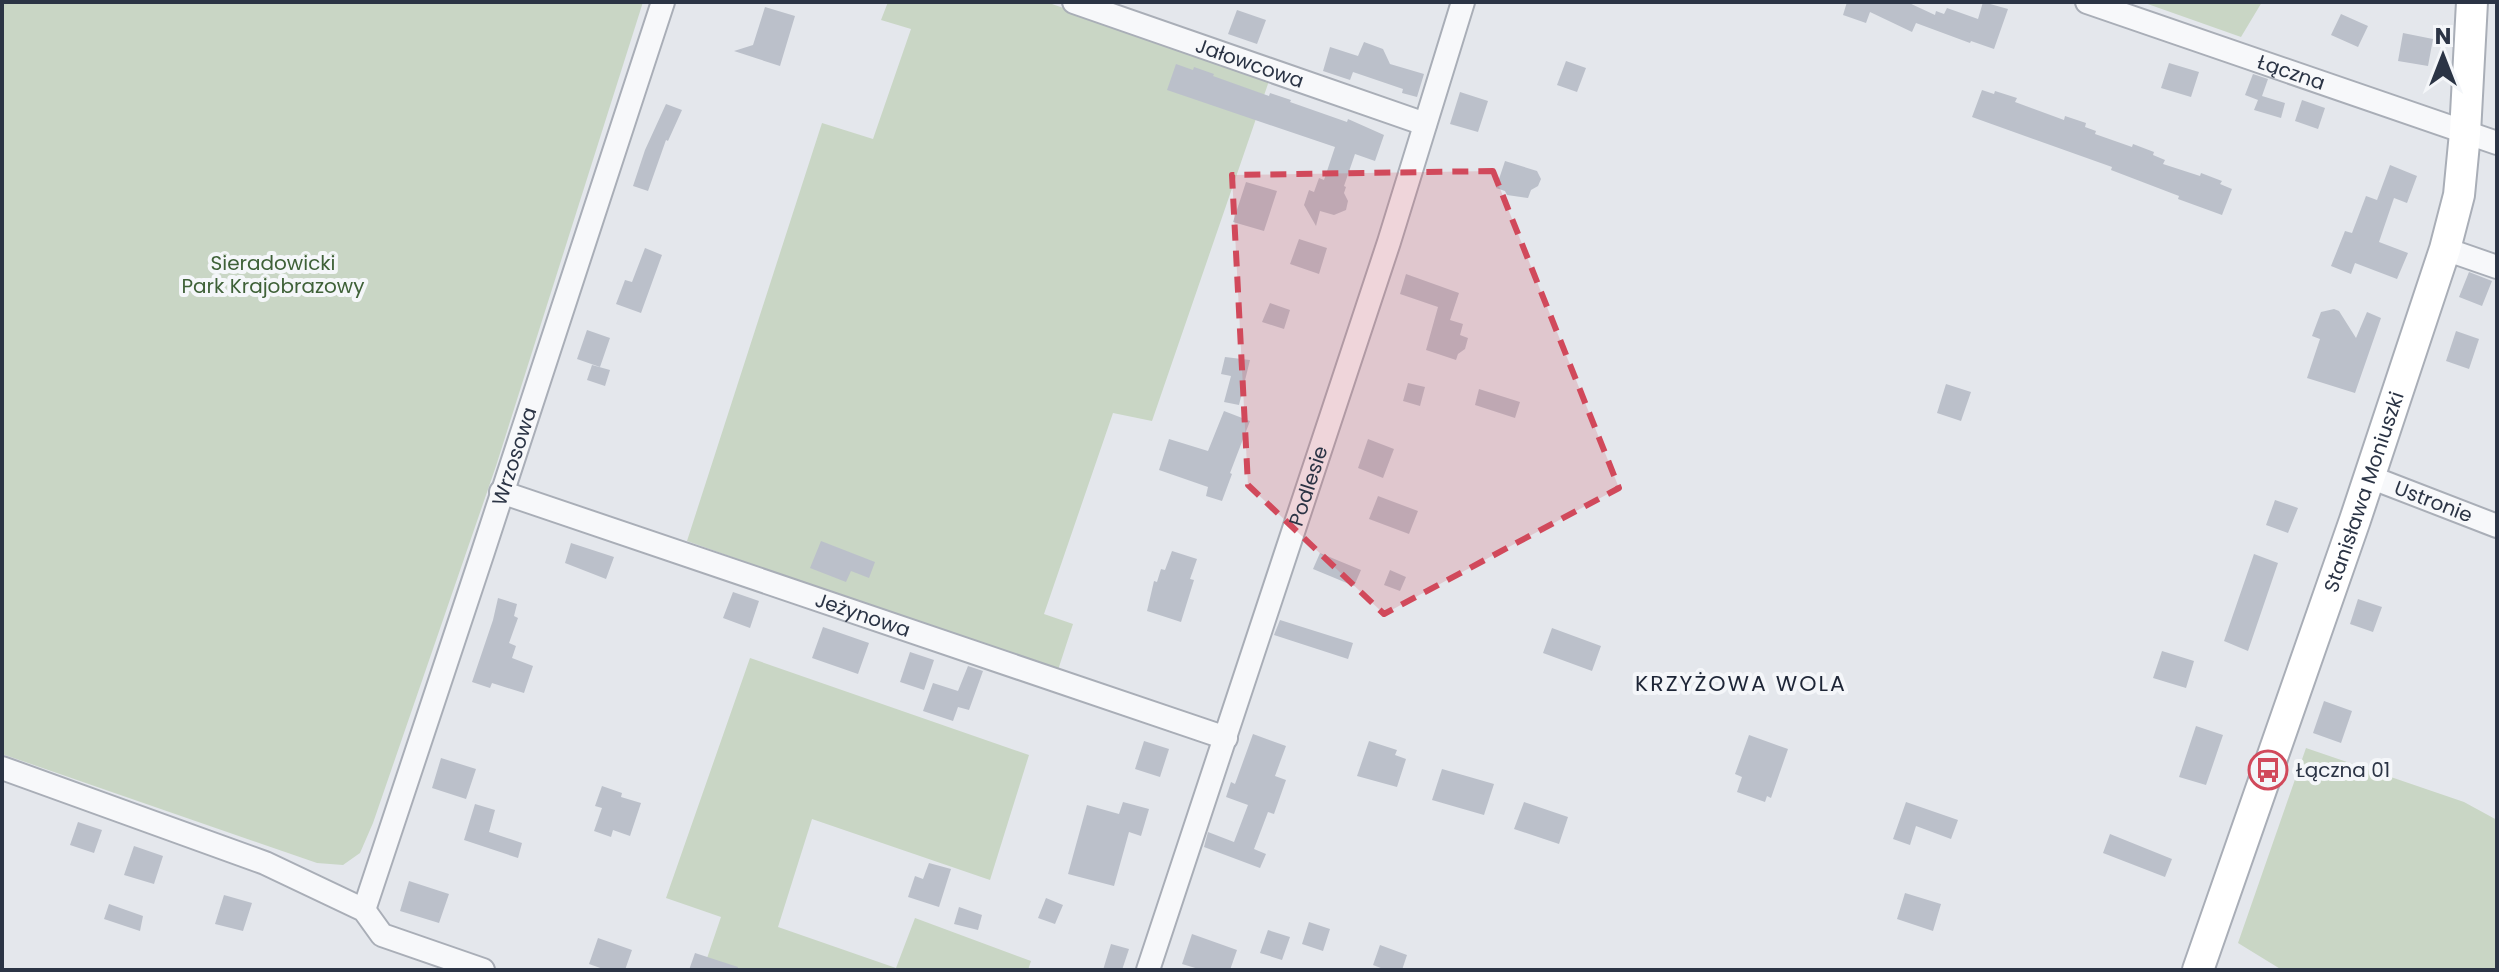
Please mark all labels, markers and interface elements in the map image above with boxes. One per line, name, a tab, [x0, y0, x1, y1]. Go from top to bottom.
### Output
north arrow	[2403, 16, 2483, 96]
text: N	[2435, 21, 2451, 52]
street label: Jałowcowa	[1192, 31, 1308, 95]
street label: Łączna	[2254, 48, 2329, 97]
park label: Sieradowicki Park Krajobrazowy	[182, 249, 364, 300]
street label: Stanisława Moniuszki	[2317, 388, 2411, 596]
street label: Wrzosowa	[485, 403, 543, 509]
street label: Podlesie	[1282, 442, 1335, 530]
street label: Ustronie	[2390, 474, 2477, 529]
street label: Jeżynowa	[811, 586, 914, 644]
district label: KRZYŻOWA WOLA	[1635, 668, 1847, 699]
bus stop icon: Łączna 01	[2247, 749, 2289, 791]
place label: Łączna 01	[2296, 756, 2390, 784]

